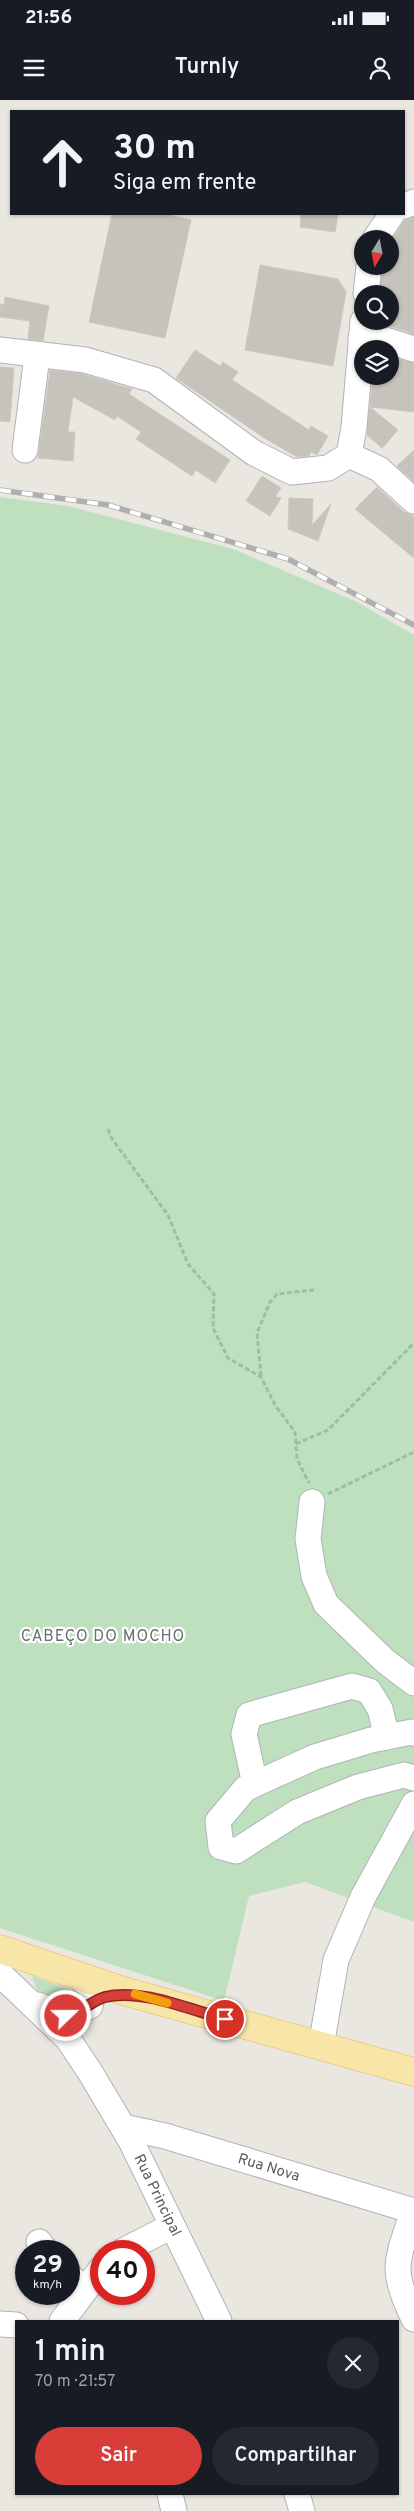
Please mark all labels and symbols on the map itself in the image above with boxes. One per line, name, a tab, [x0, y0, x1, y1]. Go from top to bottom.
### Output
north arrow	[354, 230, 399, 275]
district label: CABEÇO DO MOCHO	[21, 1627, 185, 1647]
position arrow	[39, 1989, 91, 2041]
pin	[204, 1998, 246, 2040]
street label: Rua Nova	[235, 2150, 302, 2187]
street label: Rua Principal	[129, 2151, 185, 2240]
speed limit sign: 40	[90, 2240, 155, 2305]

